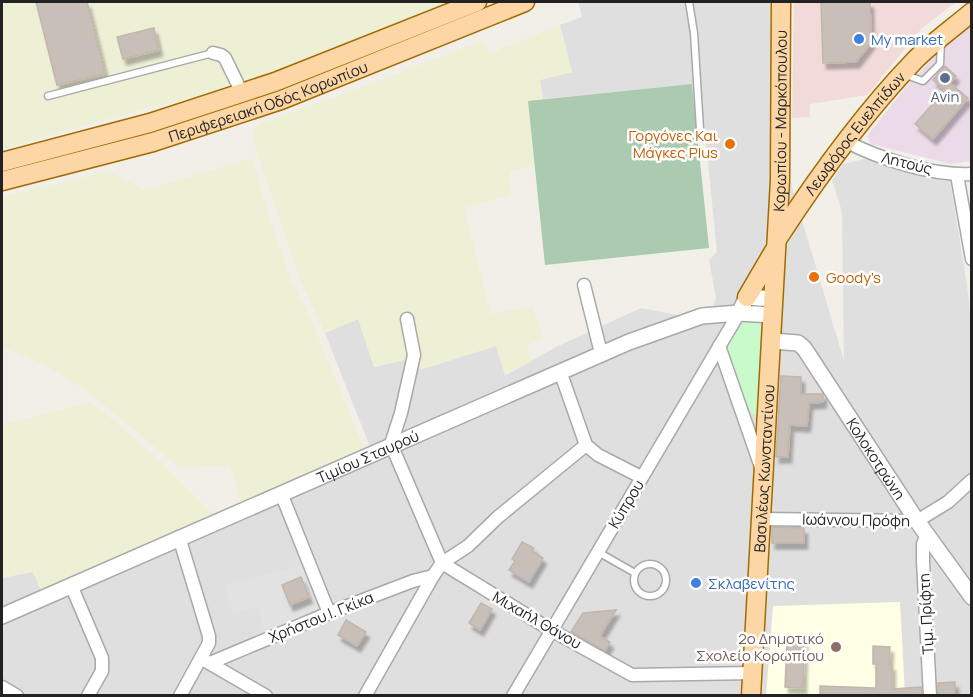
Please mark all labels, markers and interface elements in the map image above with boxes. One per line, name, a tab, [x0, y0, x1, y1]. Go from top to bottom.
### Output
place label: My market	[871, 29, 943, 50]
street label: Κορωπίου - Μαρκόπουλου	[768, 30, 791, 212]
marker: My market	[852, 32, 866, 46]
street label: Περιφερειακή Οδός Κορωπίου	[166, 56, 371, 147]
street label: Λεωφόρος Ευελπίδων	[799, 66, 910, 199]
marker: Avin	[938, 71, 952, 85]
place label: Avin	[931, 86, 960, 107]
place label: Γοργόνες Και Μάγκες Plus	[629, 125, 718, 163]
marker: Γοργόνες Και Μάγκες Plus	[723, 137, 737, 151]
street label: Λητούς	[880, 147, 934, 179]
place label: Goody's	[826, 267, 881, 288]
marker: Goody's	[807, 270, 821, 284]
street label: Βασιλέως Κωνσταντίνου	[749, 384, 779, 553]
street label: Κολοκοτρώνη	[842, 414, 911, 504]
street label: Τιμίου Σταυρού	[313, 425, 422, 488]
street label: Κύπρου	[603, 476, 649, 532]
street label: Ιωάννου Πρόφη	[802, 509, 910, 531]
place label: Σκλαβενίτης	[708, 573, 795, 594]
street label: Τιμ. Πρίφτη	[913, 573, 939, 655]
marker: Σκλαβενίτης	[689, 576, 703, 590]
street label: Χρήστου Ι. Γκίκα	[266, 586, 376, 648]
street label: Μιχαήλ Θάνου	[489, 586, 585, 654]
place label: 2ο Δημοτικό Σχολείο Κορωπίου	[696, 628, 824, 666]
marker: 2ο Δημοτικό Σχολείο Κορωπίου	[829, 640, 843, 654]

